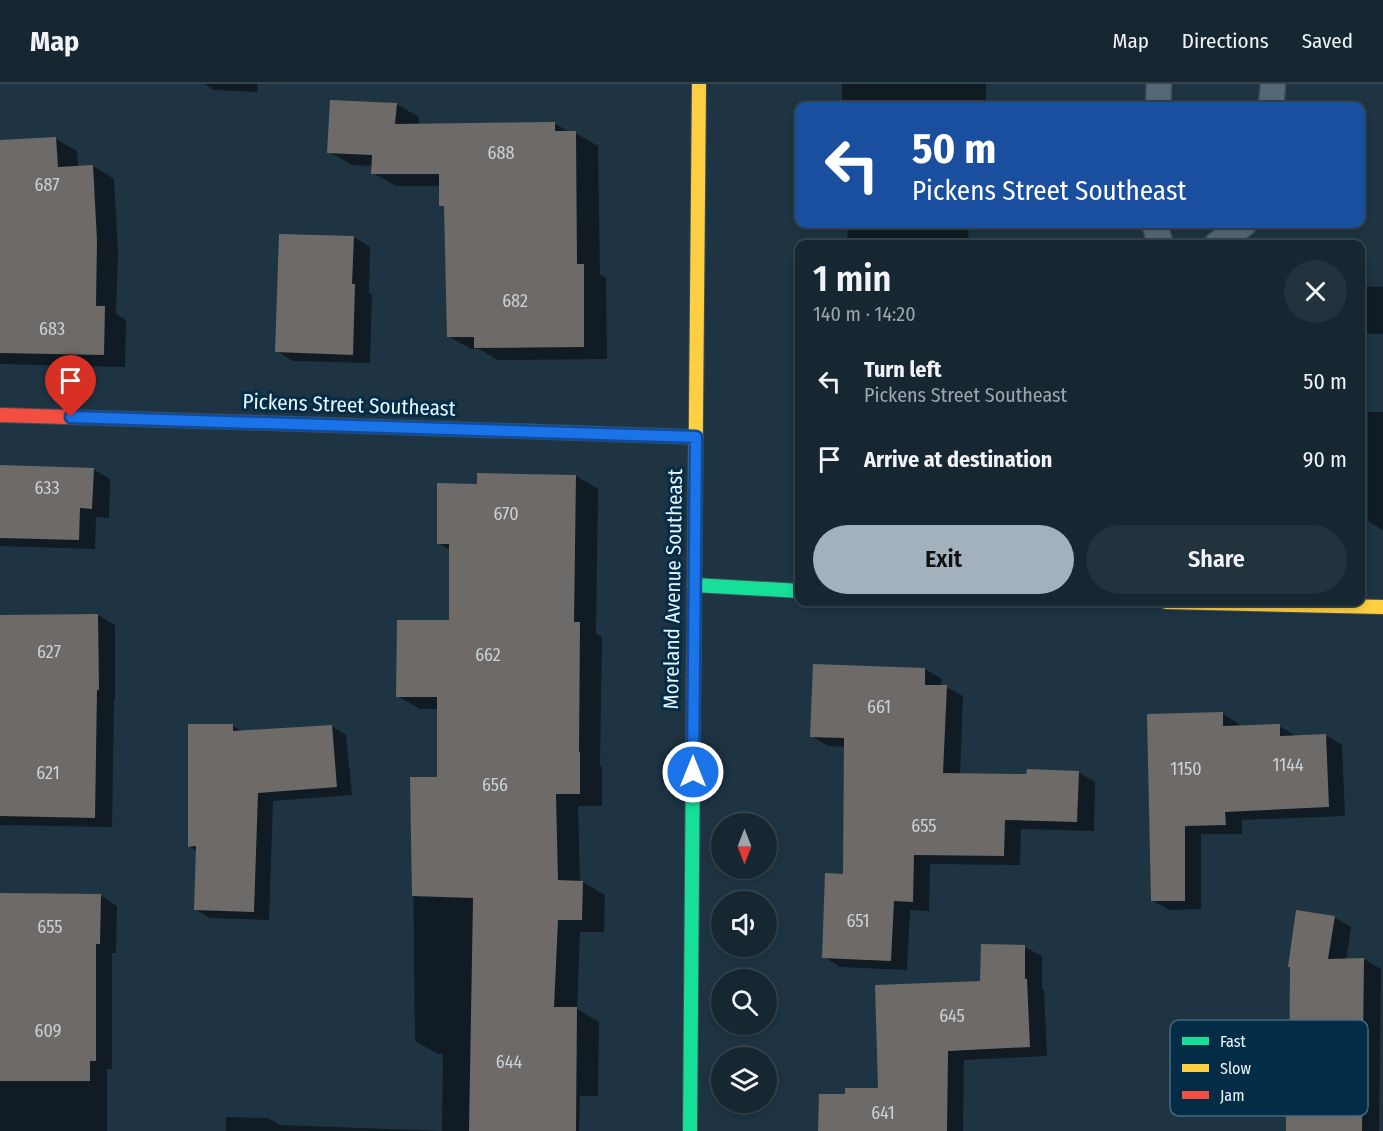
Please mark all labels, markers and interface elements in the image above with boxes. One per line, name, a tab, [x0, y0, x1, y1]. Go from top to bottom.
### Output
text: Map	[30, 25, 79, 58]
text: Map	[1112, 28, 1149, 54]
text: Directions	[1182, 28, 1269, 54]
text: Saved	[1302, 28, 1353, 54]
text: 50 m	[912, 124, 996, 174]
icon: left	[813, 126, 891, 204]
house number: 688	[488, 142, 514, 164]
house number: 687	[35, 174, 59, 196]
text: Pickens Street Southeast	[912, 175, 1186, 207]
text: 1 min	[813, 257, 891, 301]
button: close	[1284, 260, 1347, 323]
house number: 682	[502, 290, 528, 312]
text: 140 m · 14:20	[813, 302, 916, 326]
house number: 683	[39, 318, 65, 340]
pin	[45, 355, 96, 417]
text: Turn left	[864, 356, 942, 383]
icon: arrive	[54, 364, 87, 397]
icon: left	[813, 365, 846, 398]
text: 50 m	[1303, 368, 1347, 395]
text: Pickens Street Southeast	[864, 383, 1067, 407]
street label: Pickens Street Southeast	[242, 388, 456, 422]
icon: arrive	[813, 443, 846, 476]
text: Arrive at destination	[864, 446, 1052, 473]
text: 90 m	[1303, 446, 1347, 473]
street label: Moreland Avenue Southeast	[658, 468, 688, 710]
house number: 633	[34, 477, 60, 499]
house number: 670	[493, 503, 519, 525]
button: Exit	[813, 525, 1074, 594]
button: Share	[1086, 525, 1347, 594]
house number: 627	[37, 641, 61, 663]
house number: 662	[475, 644, 501, 666]
house number: 661	[867, 696, 891, 718]
position arrow	[661, 740, 725, 804]
house number: 1144	[1272, 754, 1304, 776]
house number: 1150	[1170, 758, 1202, 780]
house number: 621	[36, 762, 60, 784]
house number: 656	[482, 774, 508, 796]
north arrow	[711, 813, 777, 879]
map controls	[711, 813, 777, 1113]
house number: 655	[911, 815, 937, 837]
button: sound	[711, 891, 777, 957]
house number: 651	[846, 910, 870, 932]
house number: 655	[37, 916, 63, 938]
button: search	[711, 969, 777, 1035]
house number: 645	[939, 1005, 965, 1027]
house number: 609	[35, 1020, 61, 1042]
legend	[1170, 1020, 1368, 1116]
text: Fast	[1220, 1032, 1247, 1051]
button: layers	[711, 1047, 777, 1113]
house number: 644	[496, 1051, 522, 1073]
text: Slow	[1220, 1059, 1251, 1078]
text: Jam	[1220, 1086, 1245, 1105]
house number: 641	[871, 1102, 895, 1124]

